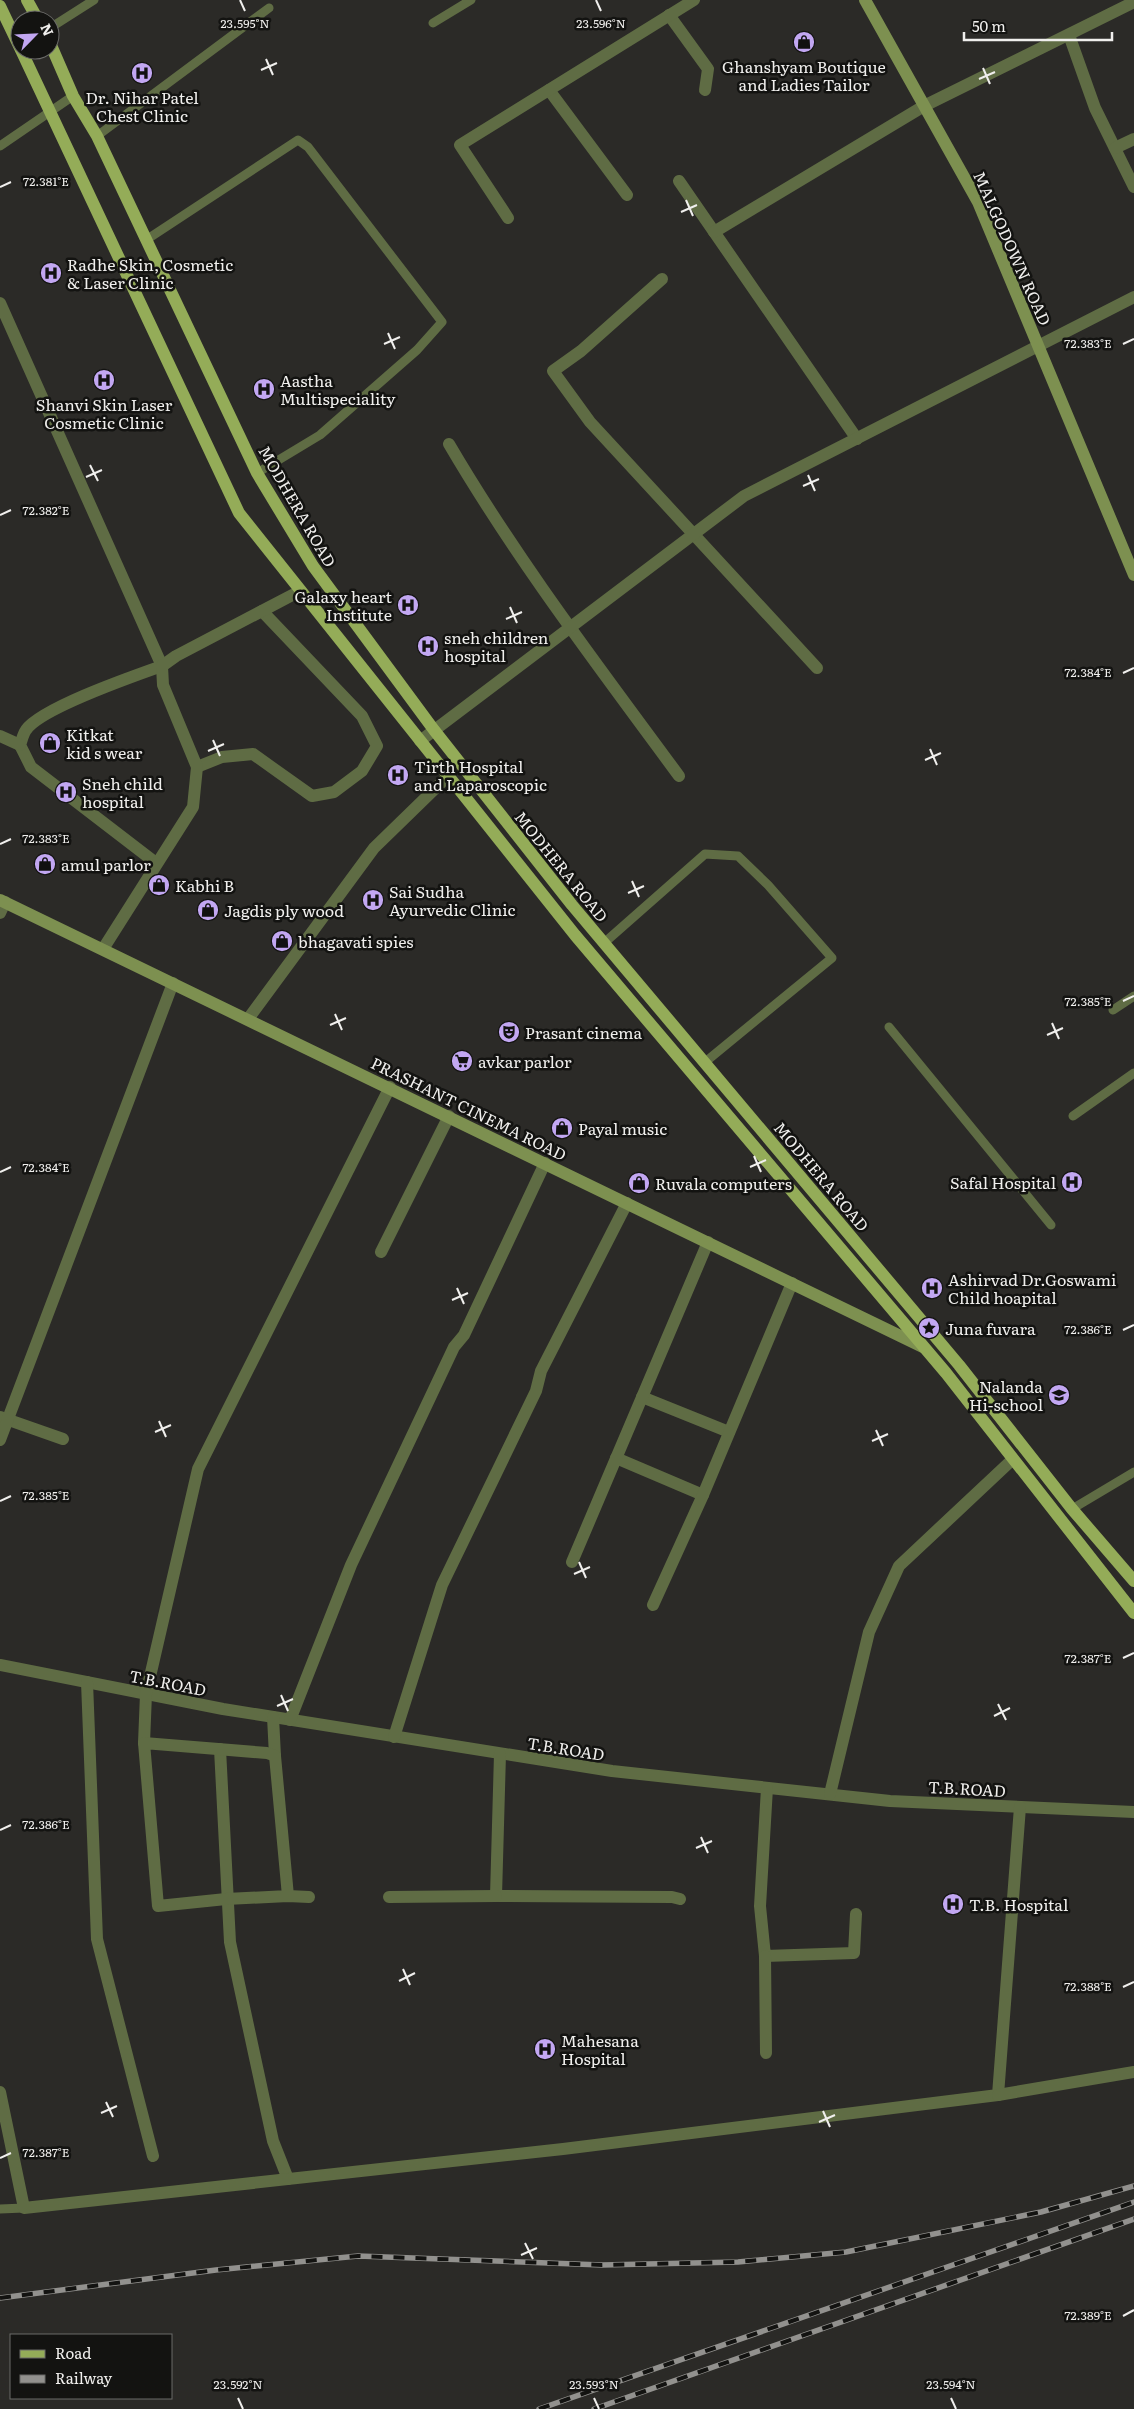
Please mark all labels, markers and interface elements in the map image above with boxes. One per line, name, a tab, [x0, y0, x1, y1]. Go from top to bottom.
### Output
north arrow	[10, 10, 60, 60]
scale bar	[964, 10, 1112, 42]
text: 23.595°N	[220, 14, 270, 32]
text: 23.596°N	[576, 14, 626, 32]
text: 50 m	[972, 14, 1006, 37]
text: N	[36, 20, 59, 39]
shop icon: Ghanshyam Boutique and Ladies Tailor	[792, 30, 816, 54]
place label: Ghanshyam Boutique and Ladies Tailor	[722, 54, 886, 96]
hospital icon: Dr. Nihar Patel Chest Clinic	[130, 61, 154, 85]
place label: Dr. Nihar Patel Chest Clinic	[85, 85, 199, 127]
street label: MALGODOWN ROAD	[968, 167, 1058, 329]
text: 72.381°E	[23, 172, 69, 190]
place label: Radhe Skin, Cosmetic & Laser Clinic	[67, 252, 233, 294]
hospital icon: Radhe Skin, Cosmetic & Laser Clinic	[39, 261, 63, 285]
text: 72.383°E	[1064, 334, 1112, 352]
hospital icon: Shanvi Skin Laser Cosmetic Clinic	[92, 368, 116, 392]
place label: Aastha Multispeciality	[280, 368, 396, 410]
hospital icon: Aastha Multispeciality	[252, 377, 276, 401]
place label: Shanvi Skin Laser Cosmetic Clinic	[36, 392, 173, 434]
street label: MODHERA ROAD	[253, 441, 343, 571]
text: 72.382°E	[23, 501, 70, 519]
place label: Galaxy heart Institute	[295, 584, 393, 626]
hospital icon: Galaxy heart Institute	[396, 593, 420, 617]
place label: sneh children hospital	[444, 625, 549, 667]
hospital icon: sneh children hospital	[416, 634, 440, 658]
text: 72.384°E	[1064, 663, 1112, 681]
place label: Kitkat kid s wear	[66, 722, 143, 764]
shop icon: Kitkat kid s wear	[38, 731, 62, 755]
place label: Tirth Hospital and Laparoscopic	[414, 754, 547, 796]
hospital icon: Tirth Hospital and Laparoscopic	[386, 763, 410, 787]
place label: Sneh child hospital	[82, 771, 163, 813]
hospital icon: Sneh child hospital	[54, 780, 78, 804]
street label: MODHERA ROAD	[510, 805, 614, 927]
text: 72.383°E	[22, 829, 70, 847]
shop icon: amul parlor	[33, 852, 57, 876]
place label: amul parlor	[61, 852, 151, 876]
shop icon: Kabhi B	[147, 873, 171, 897]
place label: Kabhi B	[175, 873, 234, 897]
place label: Sai Sudha Ayurvedic Clinic	[389, 879, 516, 921]
hospital icon: Sai Sudha Ayurvedic Clinic	[361, 888, 385, 912]
shop icon: Jagdis ply wood	[196, 898, 220, 922]
place label: Jagdis ply wood	[224, 898, 344, 922]
shop icon: bhagavati spies	[270, 929, 294, 953]
place label: bhagavati spies	[298, 929, 414, 953]
text: 72.385°E	[1065, 992, 1112, 1010]
theatre icon: Prasant cinema	[497, 1020, 521, 1044]
place label: Prasant cinema	[525, 1020, 643, 1044]
supermarket icon: avkar parlor	[450, 1049, 474, 1073]
place label: avkar parlor	[478, 1049, 572, 1073]
street label: PRASHANT CINEMA ROAD	[367, 1050, 571, 1166]
shop icon: Payal music	[550, 1116, 574, 1140]
place label: Payal music	[578, 1116, 667, 1140]
street label: MODHERA ROAD	[769, 1116, 875, 1236]
text: 72.384°E	[22, 1158, 70, 1176]
place label: Safal Hospital	[950, 1170, 1056, 1194]
hospital icon: Safal Hospital	[1060, 1170, 1084, 1194]
shop icon: Ruvala computers	[627, 1171, 651, 1195]
place label: Ruvala computers	[655, 1171, 792, 1195]
place label: Ashirvad Dr.Goswami Child hoapital	[948, 1267, 1116, 1309]
hospital icon: Ashirvad Dr.Goswami Child hoapital	[920, 1276, 944, 1300]
place icon: Juna fuvara	[917, 1316, 941, 1340]
place label: Juna fuvara	[945, 1316, 1036, 1340]
text: 72.386°E	[1064, 1320, 1112, 1338]
place label: Nalanda Hi-school	[969, 1374, 1043, 1416]
school or university icon: Nalanda Hi-school	[1047, 1383, 1071, 1407]
text: 72.385°E	[23, 1486, 70, 1504]
text: 72.387°E	[1065, 1649, 1112, 1667]
street label: T.B.ROAD	[128, 1663, 208, 1701]
street label: T.B.ROAD	[526, 1730, 606, 1766]
street label: T.B.ROAD	[928, 1774, 1006, 1802]
text: 72.386°E	[22, 1815, 70, 1833]
hospital icon: T.B. Hospital	[941, 1892, 965, 1916]
place label: T.B. Hospital	[969, 1892, 1068, 1916]
text: 72.388°E	[1064, 1977, 1112, 1995]
place label: Mahesana Hospital	[561, 2028, 639, 2070]
hospital icon: Mahesana Hospital	[533, 2037, 557, 2061]
text: 72.387°E	[23, 2143, 70, 2161]
text: 72.389°E	[1064, 2306, 1112, 2324]
legend	[10, 2334, 172, 2399]
text: Road	[55, 2341, 91, 2364]
text: Railway	[55, 2366, 113, 2389]
text: 23.592°N	[214, 2375, 262, 2393]
text: 23.593°N	[569, 2375, 619, 2393]
text: 23.594°N	[926, 2375, 976, 2393]

